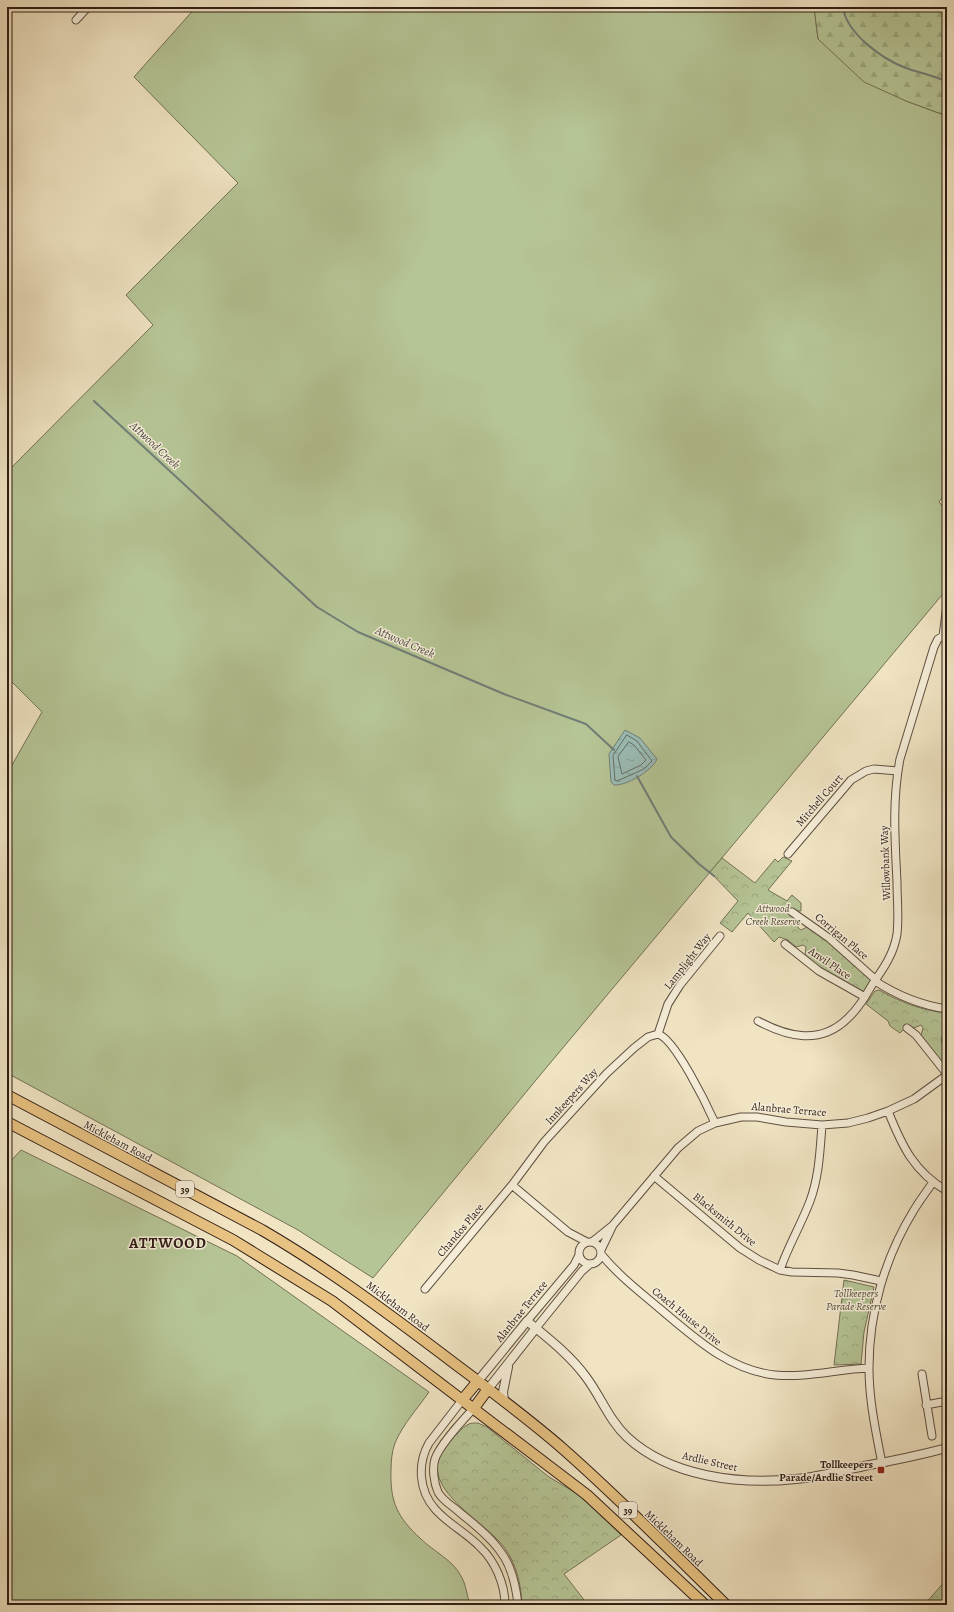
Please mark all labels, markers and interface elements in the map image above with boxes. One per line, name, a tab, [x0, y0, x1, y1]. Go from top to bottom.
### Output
water label: Attwood Creek	[126, 417, 184, 473]
water label: Attwood Creek	[372, 622, 438, 662]
street label: Mitchell Court	[792, 771, 847, 830]
street label: Willowbank Way	[877, 825, 894, 902]
park label: Attwood Creek Reserve	[746, 901, 800, 929]
street label: Corrigan Place	[812, 910, 872, 963]
street label: Lamplight Way	[661, 930, 714, 993]
street label: Anvil Place	[805, 943, 854, 983]
street label: Innkeepers Way	[542, 1065, 601, 1128]
street label: Alanbrae Terrace	[750, 1099, 827, 1120]
street label: Mickleham Road	[81, 1117, 155, 1166]
road number: 39	[176, 1181, 194, 1197]
street label: Blacksmith Drive	[690, 1189, 760, 1250]
street label: Chandos Place	[434, 1200, 487, 1260]
district label: ATTWOOD	[128, 1233, 207, 1253]
street label: Alanbrae Terrace	[491, 1277, 551, 1346]
street label: Mickleham Road	[363, 1278, 432, 1335]
street label: Coach House Drive	[649, 1284, 725, 1349]
park label: Tollkeepers Parade Reserve	[826, 1286, 886, 1314]
street label: Ardlie Street	[680, 1448, 739, 1475]
place label: Tollkeepers Parade/Ardlie Street	[779, 1457, 874, 1485]
marker: Tollkeepers Parade/Ardlie Street	[876, 1465, 886, 1475]
road number: 39	[619, 1502, 637, 1518]
street label: Mickleham Road	[641, 1507, 706, 1570]

